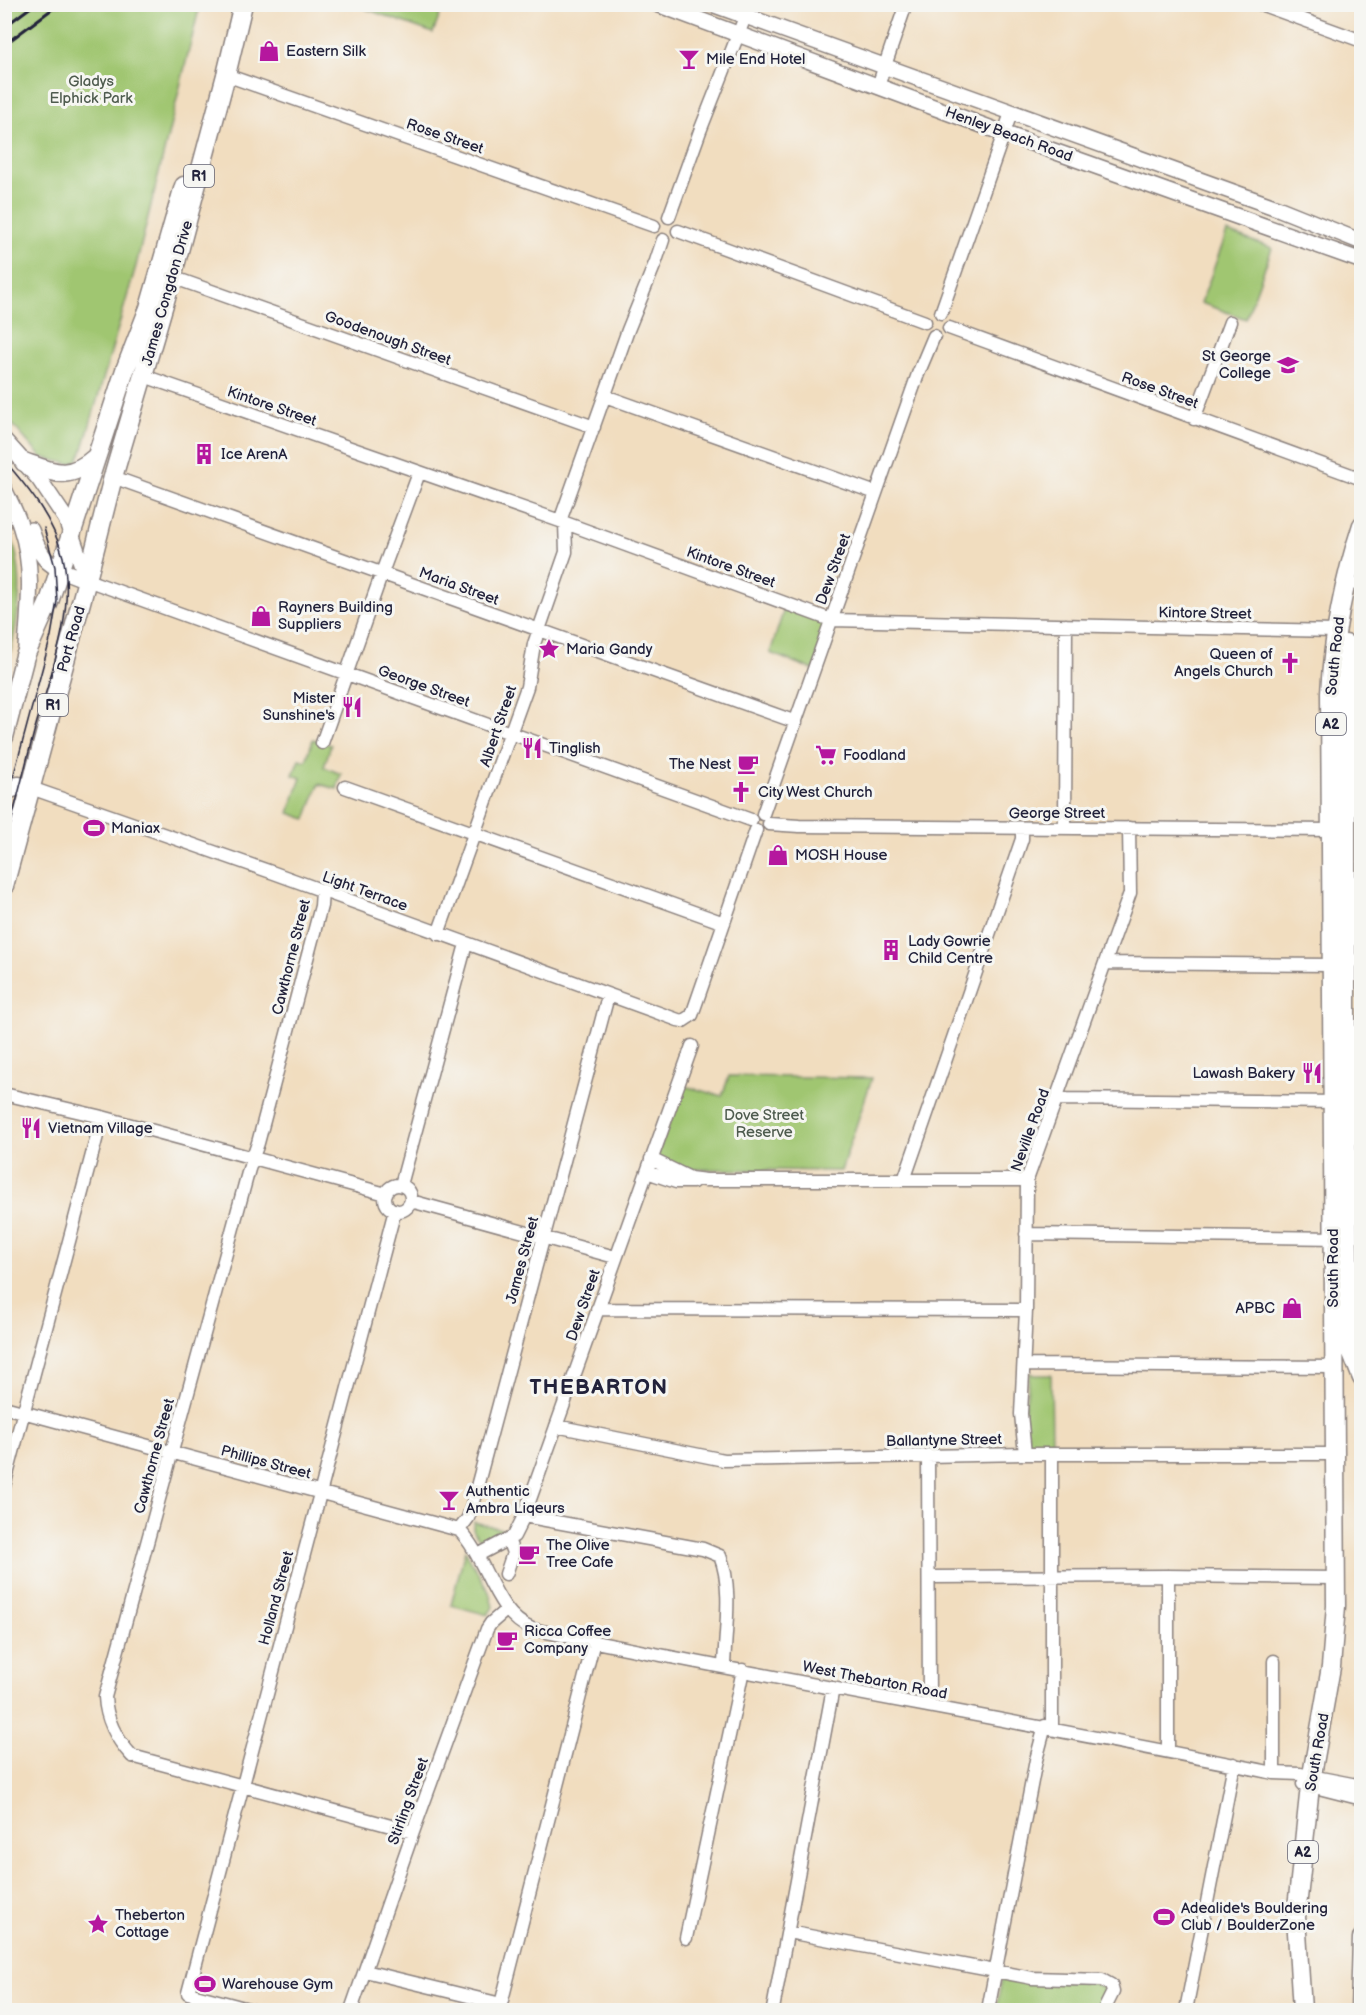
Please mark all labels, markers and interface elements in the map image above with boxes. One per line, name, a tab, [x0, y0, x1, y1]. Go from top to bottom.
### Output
shop icon: Eastern Silk	[257, 39, 281, 63]
place label: Eastern Silk	[286, 42, 366, 61]
bar icon: Mile End Hotel	[677, 47, 701, 71]
place label: Mile End Hotel	[706, 50, 805, 69]
park label: Gladys Elphick Park	[49, 72, 133, 108]
street label: Henley Beach Road	[942, 103, 1075, 166]
street label: Rose Street	[404, 114, 486, 159]
road number: R1	[184, 165, 214, 187]
street label: James Congdon Drive	[138, 218, 197, 368]
street label: Goodenough Street	[322, 307, 454, 370]
place label: St George College	[1202, 347, 1271, 383]
school or university icon: St George College	[1276, 353, 1300, 377]
street label: Rose Street	[1119, 368, 1201, 413]
street label: Kintore Street	[225, 382, 319, 431]
building icon: Ice ArenA	[192, 442, 216, 466]
place label: Ice ArenA	[221, 445, 288, 464]
street label: Dew Street	[812, 530, 855, 607]
street label: Kintore Street	[684, 543, 778, 592]
street label: Maria Street	[416, 563, 502, 610]
place label: Rayners Building Suppliers	[278, 598, 393, 634]
street label: Kintore Street	[1158, 603, 1252, 624]
street label: Port Road	[53, 604, 90, 674]
shop icon: Rayners Building Suppliers	[249, 604, 273, 628]
street label: South Road	[1322, 616, 1349, 696]
place icon: Maria Gandy	[537, 637, 561, 661]
place label: Maria Gandy	[566, 640, 653, 659]
place label: Queen of Angels Church	[1174, 645, 1273, 681]
church icon: Queen of Angels Church	[1278, 651, 1302, 675]
street label: George Street	[375, 661, 473, 712]
street label: Albert Street	[476, 683, 521, 769]
place label: Mister Sunshine's	[263, 689, 336, 725]
road number: R1	[38, 694, 68, 716]
restaurant icon: Mister Sunshine's	[340, 695, 364, 719]
road number: A2	[1316, 713, 1346, 735]
restaurant icon: Tinglish	[520, 736, 544, 760]
place label: Tinglish	[549, 739, 601, 758]
supermarket icon: Foodland	[814, 743, 838, 767]
place label: Foodland	[843, 746, 906, 765]
cafe icon: The Nest	[736, 752, 760, 776]
place label: The Nest	[669, 755, 731, 774]
church icon: City West Church	[729, 780, 753, 804]
place label: City West Church	[758, 783, 872, 802]
street label: George Street	[1009, 804, 1106, 823]
sports icon: Maniax	[82, 816, 106, 840]
place label: Maniax	[111, 819, 160, 838]
shop icon: MOSH House	[766, 843, 790, 867]
place label: MOSH House	[795, 846, 888, 865]
street label: Light Terrace	[320, 867, 410, 916]
street label: Cawthorne Street	[268, 897, 315, 1017]
place label: Lady Gowrie Child Centre	[908, 932, 993, 968]
building icon: Lady Gowrie Child Centre	[879, 938, 903, 962]
restaurant icon: Lawash Bakery	[1300, 1061, 1324, 1085]
place label: Lawash Bakery	[1192, 1064, 1295, 1083]
street label: Neville Road	[1007, 1086, 1054, 1174]
park label: Dove Street Reserve	[724, 1106, 804, 1142]
restaurant icon: Vietnam Village	[19, 1116, 43, 1140]
place label: Vietnam Village	[48, 1119, 153, 1138]
street label: James Street	[502, 1214, 543, 1306]
street label: South Road	[1324, 1228, 1343, 1308]
street label: Dew Street	[562, 1266, 605, 1344]
shop icon: APBC	[1280, 1296, 1304, 1320]
place label: APBC	[1235, 1299, 1275, 1318]
district label: THEBARTON	[529, 1375, 669, 1400]
street label: Cawthorne Street	[130, 1396, 179, 1516]
street label: Ballantyne Street	[886, 1430, 1003, 1451]
street label: Phillips Street	[219, 1441, 313, 1484]
place label: Authentic Ambra Liqeurs	[466, 1482, 565, 1518]
bar icon: Authentic Ambra Liqeurs	[437, 1488, 461, 1512]
place label: The Olive Tree Cafe	[546, 1536, 613, 1572]
cafe icon: The Olive Tree Cafe	[517, 1542, 541, 1566]
street label: Holland Street	[255, 1549, 298, 1647]
place label: Ricca Coffee Company	[524, 1622, 611, 1658]
cafe icon: Ricca Coffee Company	[495, 1628, 519, 1652]
street label: West Thebarton Road	[801, 1657, 949, 1704]
street label: South Road	[1301, 1712, 1334, 1793]
street label: Stirling Street	[384, 1755, 433, 1847]
road number: A2	[1288, 1841, 1318, 1863]
place label: Adealide's Bouldering Club / BoulderZone	[1181, 1899, 1328, 1935]
sports icon: Adealide's Bouldering Club / BoulderZone	[1152, 1905, 1176, 1929]
place label: Theberton Cottage	[115, 1906, 185, 1942]
place icon: Theberton Cottage	[86, 1912, 110, 1936]
sports icon: Warehouse Gym	[193, 1972, 217, 1996]
place label: Warehouse Gym	[222, 1975, 333, 1994]

